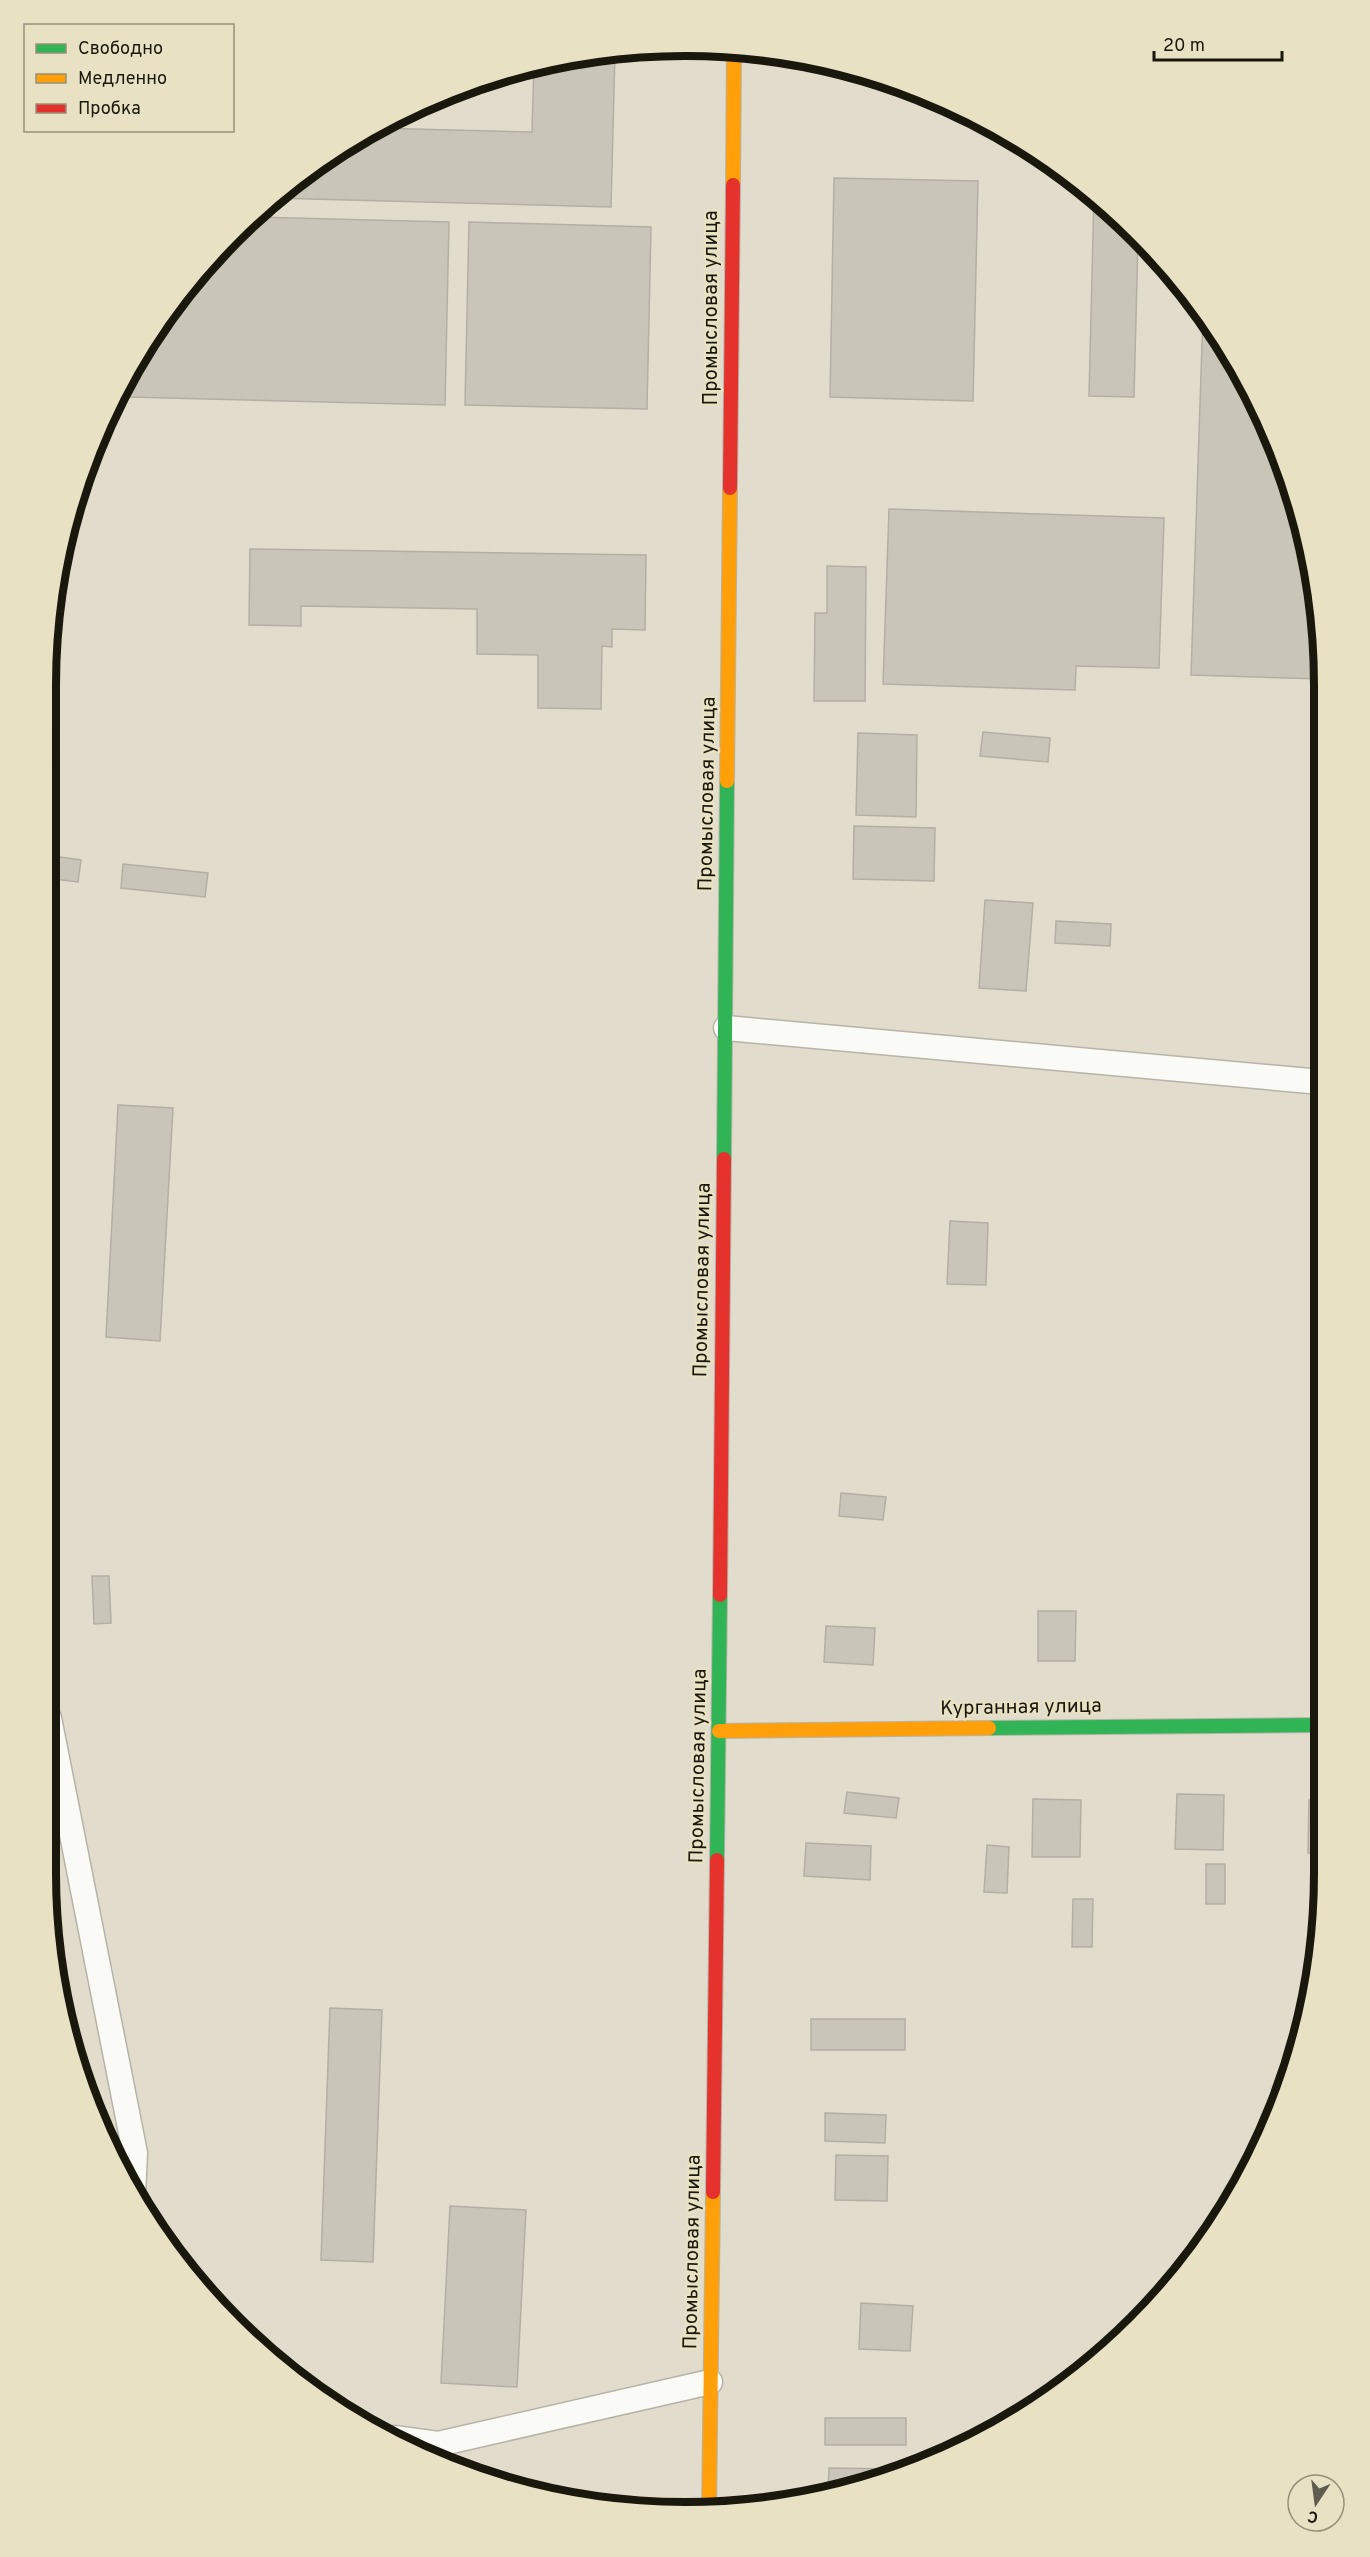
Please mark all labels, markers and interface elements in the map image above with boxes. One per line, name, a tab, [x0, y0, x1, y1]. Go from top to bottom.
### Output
legend	[24, 24, 234, 132]
scale bar	[1154, 24, 1282, 62]
text: 20 m	[1163, 35, 1205, 58]
text: Свободно	[78, 38, 163, 61]
text: Медленно	[78, 68, 167, 91]
text: Пробка	[78, 98, 141, 121]
street label: Промысловая улица	[699, 211, 725, 405]
street label: Промысловая улица	[693, 696, 723, 892]
street label: Промысловая улица	[688, 1182, 718, 1378]
street label: Промысловая улица	[684, 1668, 714, 1864]
street label: Курганная улица	[940, 1694, 1102, 1722]
street label: Промысловая улица	[678, 2154, 708, 2350]
north arrow	[1286, 2473, 1346, 2533]
text: С	[1306, 2505, 1320, 2527]

